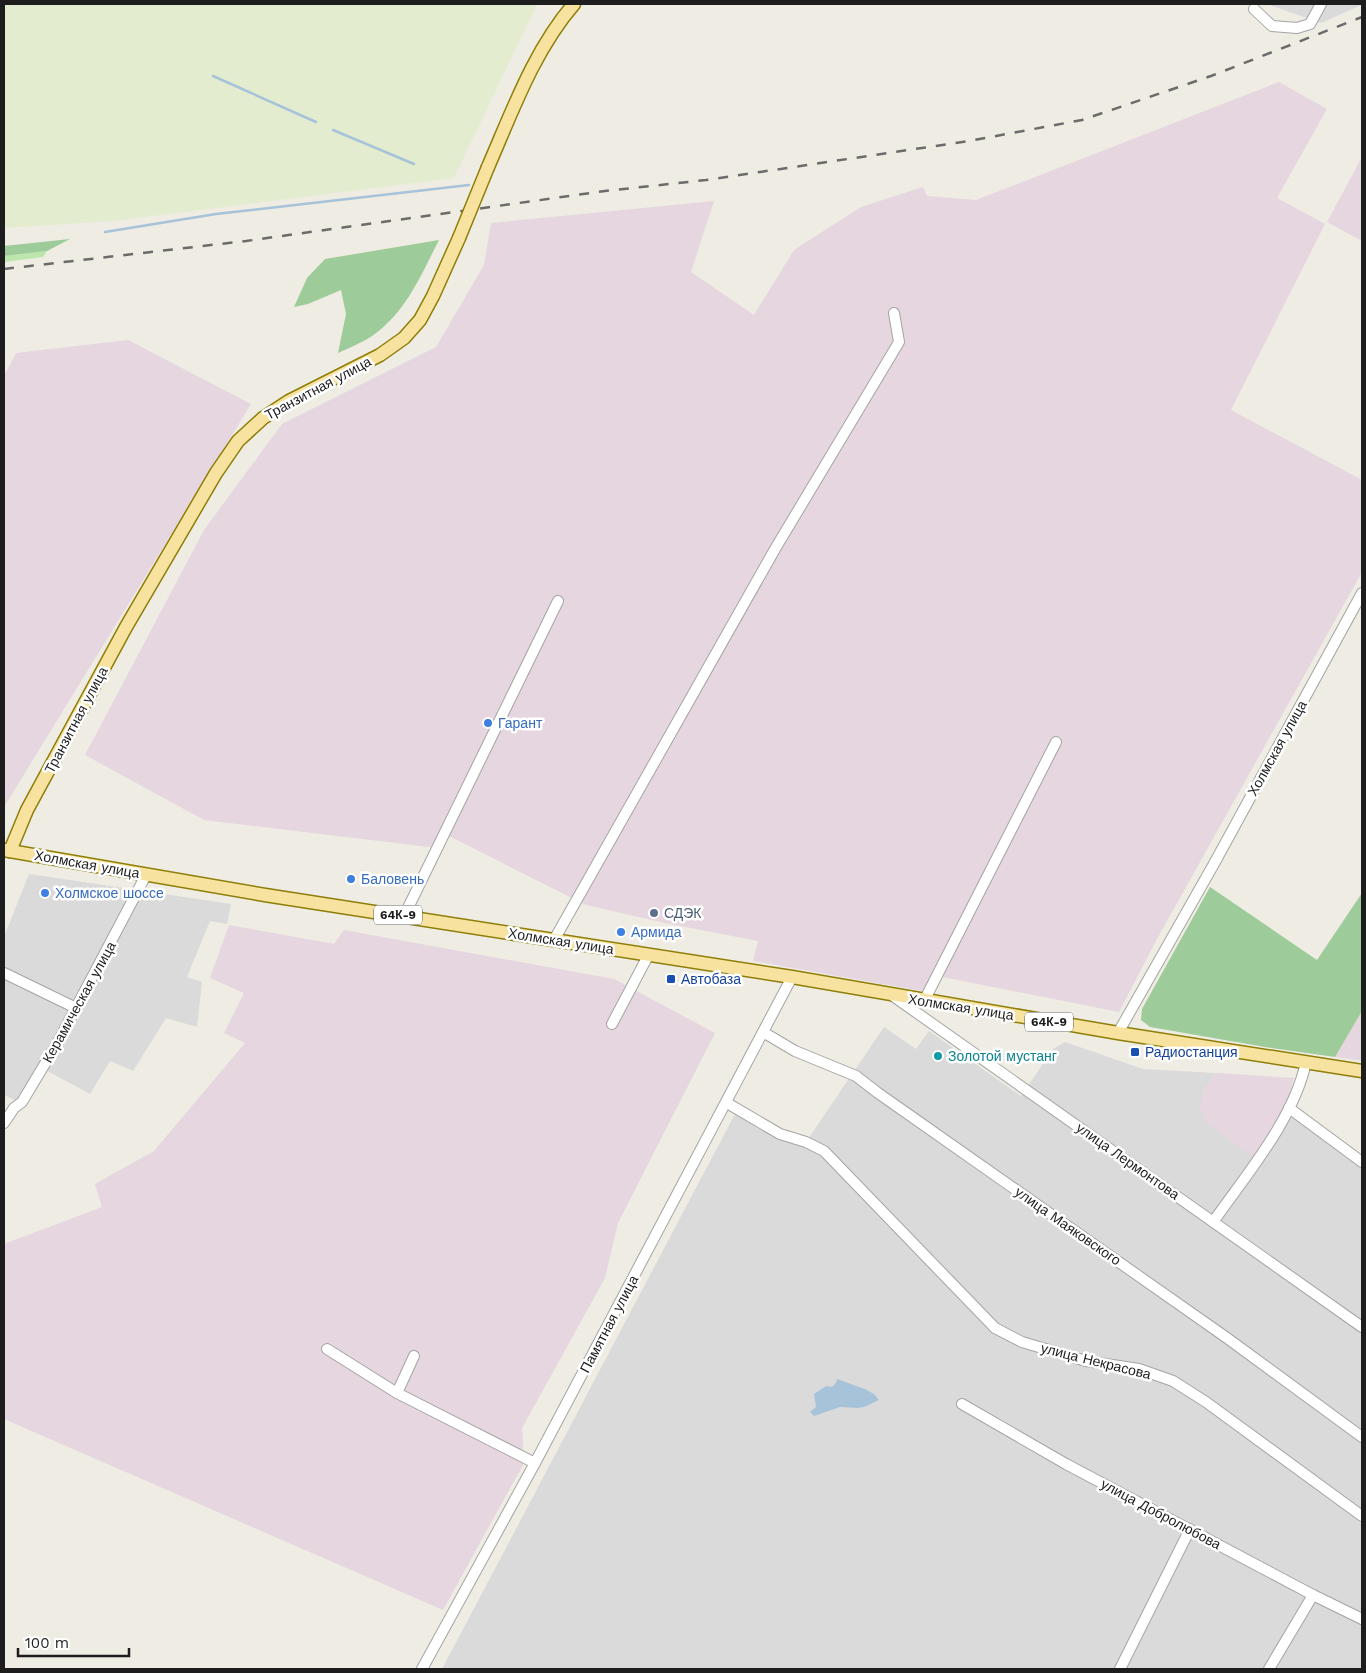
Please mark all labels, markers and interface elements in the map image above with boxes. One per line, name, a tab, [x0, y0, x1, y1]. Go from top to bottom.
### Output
street label: Транзитная улица	[262, 353, 374, 423]
street label: Транзитная улица	[41, 664, 111, 776]
street label: Холмская улица	[1244, 697, 1310, 798]
place label: Гарант	[498, 715, 543, 731]
marker: Гарант	[482, 717, 494, 729]
street label: Холмская улица	[33, 847, 141, 881]
place label: Баловень	[361, 871, 424, 887]
marker: Баловень	[345, 873, 357, 885]
place label: Холмское шоссе	[55, 885, 164, 901]
marker: Холмское шоссе	[39, 887, 51, 899]
place label: СДЭК	[664, 905, 702, 921]
road number: 64К-9	[374, 906, 422, 924]
marker: СДЭК	[648, 907, 660, 919]
place label: Армида	[631, 924, 682, 940]
street label: Холмская улица	[507, 925, 615, 957]
marker: Армида	[615, 926, 627, 938]
street label: Керамическая улица	[39, 938, 119, 1065]
place label: Автобаза	[681, 971, 741, 987]
marker: Автобаза	[665, 973, 677, 985]
street label: Холмская улица	[907, 991, 1015, 1023]
road number: 64К-9	[1025, 1012, 1073, 1032]
place label: Радиостанция	[1145, 1044, 1238, 1060]
marker: Радиостанция	[1129, 1046, 1141, 1058]
place label: Золотой мустанг	[948, 1048, 1057, 1064]
marker: Золотой мустанг	[932, 1050, 944, 1062]
street label: улица Лермонтова	[1073, 1119, 1183, 1203]
street label: улица Маяковского	[1012, 1183, 1124, 1269]
street label: Памятная улица	[577, 1272, 641, 1375]
street label: улица Некрасова	[1039, 1340, 1153, 1382]
street label: улица Добролюбова	[1098, 1476, 1224, 1553]
scale bar	[18, 1626, 129, 1658]
text: 100 m	[25, 1634, 69, 1652]

